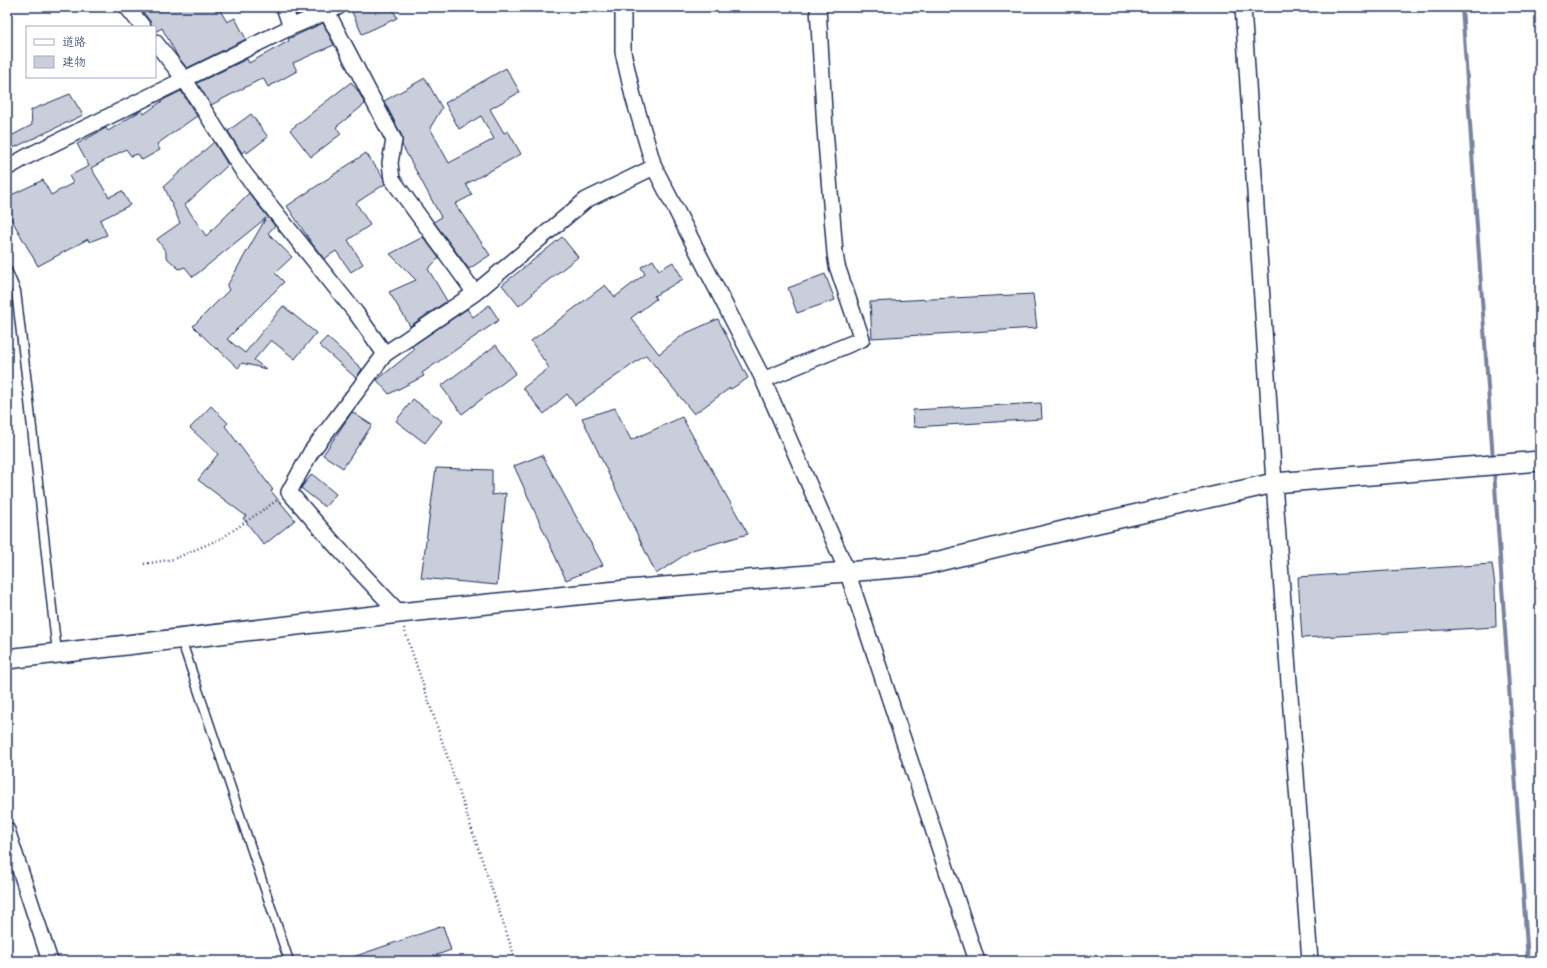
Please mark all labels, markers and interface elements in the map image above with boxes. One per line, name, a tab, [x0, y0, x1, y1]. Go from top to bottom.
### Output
legend	[26, 26, 156, 78]
text: 道路	[62, 33, 86, 49]
text: 建物	[62, 53, 86, 69]

